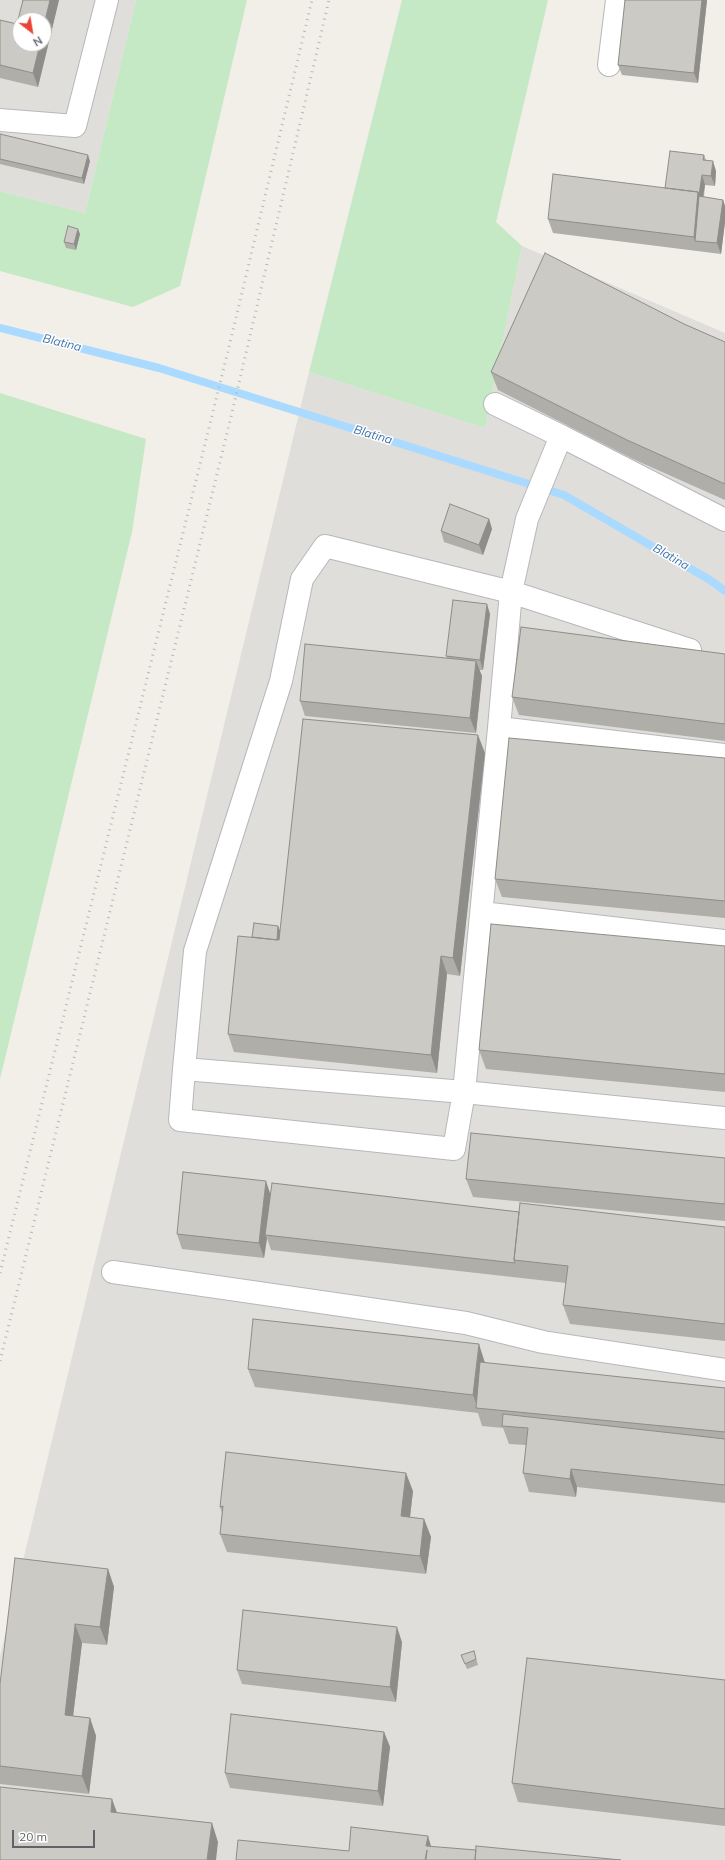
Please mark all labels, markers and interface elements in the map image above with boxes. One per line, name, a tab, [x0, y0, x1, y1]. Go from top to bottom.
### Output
north arrow	[12, 12, 52, 52]
text: N	[30, 33, 45, 50]
water label: Blatina	[41, 331, 83, 355]
water label: Blatina	[352, 422, 394, 448]
water label: Blatina	[650, 541, 692, 573]
scale bar	[14, 1822, 97, 1848]
text: 20 m	[19, 1829, 47, 1844]

